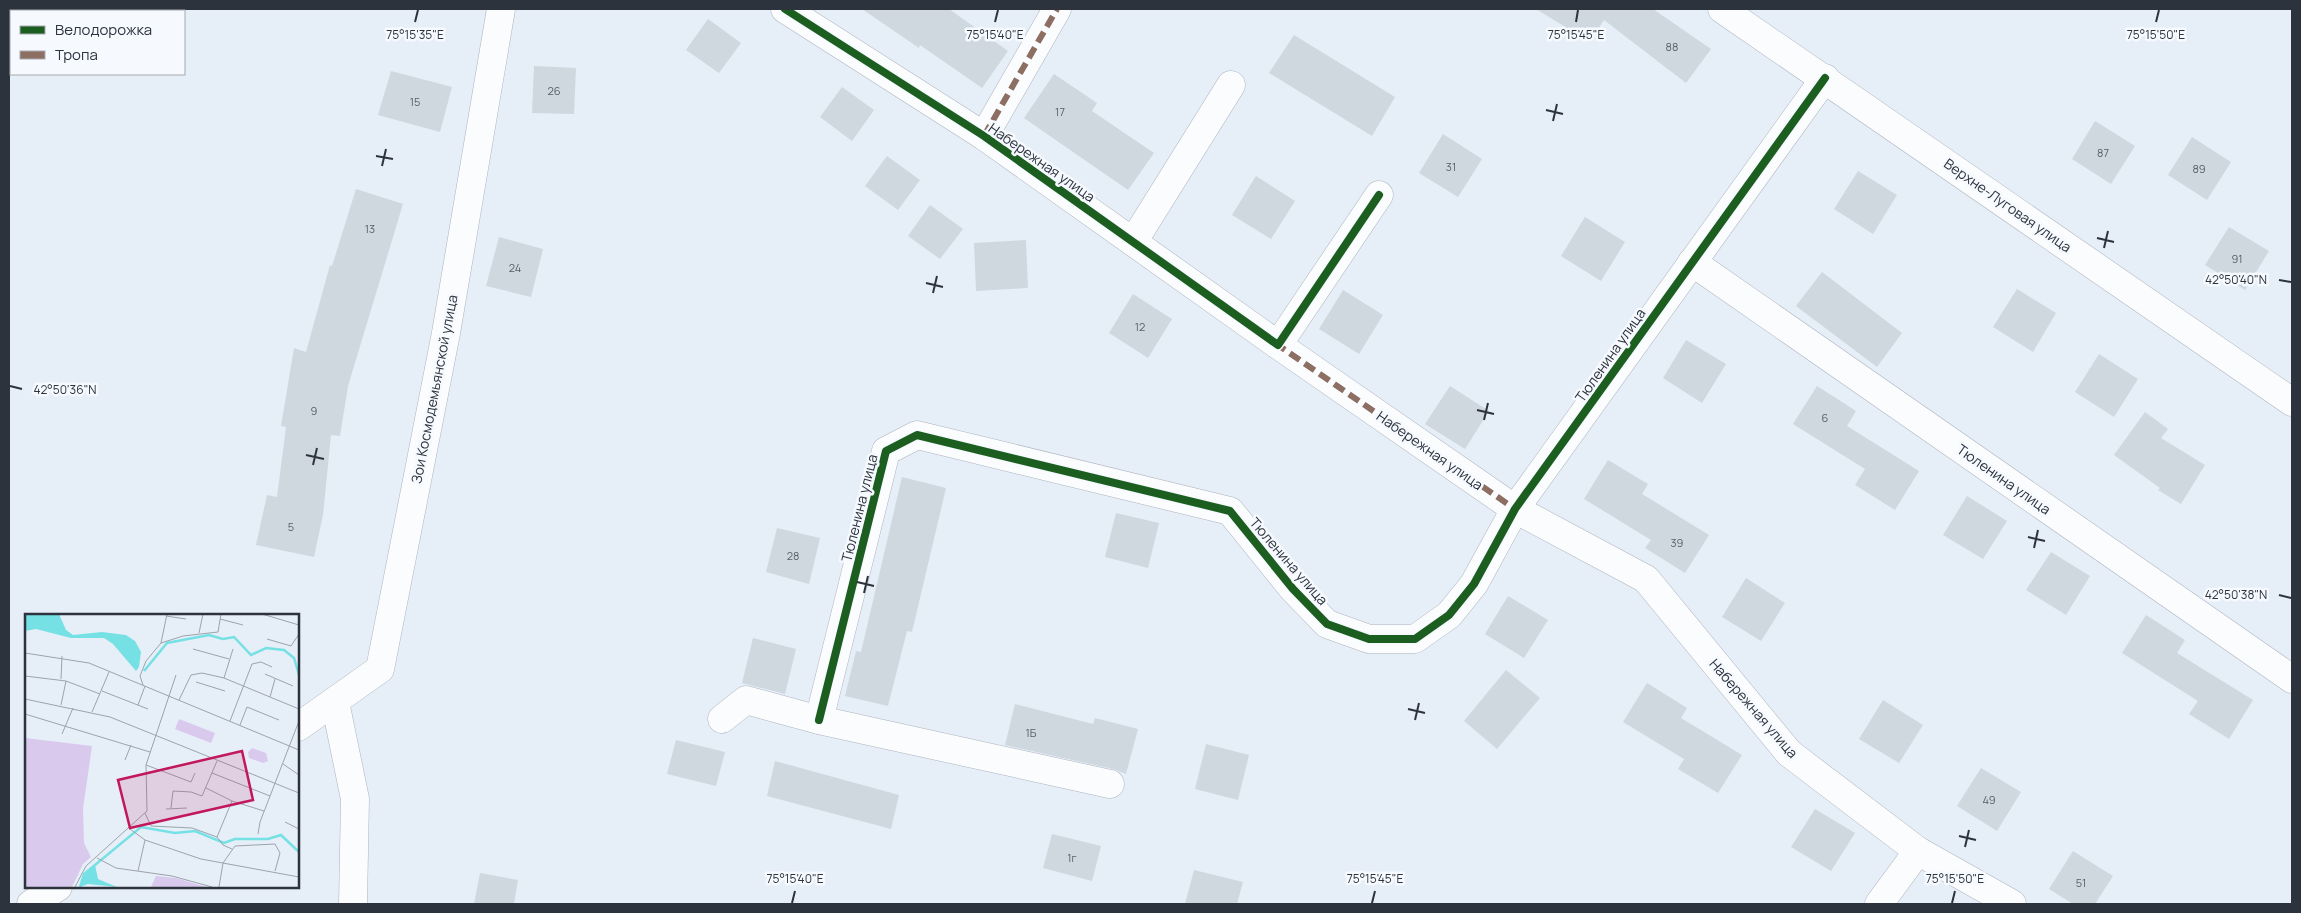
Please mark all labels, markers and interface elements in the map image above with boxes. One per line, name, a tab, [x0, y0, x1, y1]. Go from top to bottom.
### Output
legend	[10, 10, 185, 75]
text: Велодорожка	[55, 19, 152, 40]
text: 75°15'35"E	[386, 26, 444, 43]
text: 75°15'40"E	[966, 26, 1024, 43]
text: 75°15'45"E	[1548, 26, 1604, 43]
text: 75°15'50"E	[2127, 26, 2185, 43]
house number: 88	[1666, 39, 1678, 54]
text: Тропа	[55, 44, 98, 65]
house number: 26	[547, 83, 561, 98]
house number: 15	[410, 94, 420, 109]
house number: 17	[1055, 104, 1065, 119]
street label: Набережная улица	[985, 118, 1099, 206]
house number: 87	[2097, 145, 2109, 160]
street label: Верхне-Луговая улица	[1941, 154, 2075, 256]
house number: 31	[1446, 159, 1456, 174]
house number: 89	[2192, 161, 2206, 176]
house number: 13	[365, 221, 375, 236]
house number: 91	[2231, 251, 2243, 266]
house number: 24	[509, 260, 521, 275]
text: 42°50'40"N	[2205, 271, 2267, 288]
street label: Зои Космодемьянской улица	[406, 293, 462, 485]
street label: Тюленина улица	[1571, 304, 1649, 406]
house number: 12	[1135, 319, 1145, 334]
text: 42°50'36"N	[33, 381, 97, 398]
house number: 9	[311, 403, 318, 418]
street label: Набережная улица	[1373, 406, 1487, 494]
house number: 6	[1822, 410, 1829, 425]
street label: Тюленина улица	[1953, 440, 2055, 518]
street label: Тюленина улица	[836, 452, 882, 564]
street label: Тюленина улица	[1246, 513, 1332, 609]
house number: 5	[288, 519, 294, 534]
house number: 39	[1671, 535, 1684, 550]
house number: 28	[787, 548, 799, 563]
text: 42°50'38"N	[2205, 586, 2267, 603]
inset map	[25, 614, 299, 888]
street label: Набережная улица	[1706, 654, 1802, 762]
house number: 1Б	[1026, 725, 1037, 740]
house number: 49	[1982, 792, 1996, 807]
house number: 1г	[1067, 850, 1077, 865]
text: 75°15'40"E	[766, 870, 824, 887]
text: 75°15'45"E	[1347, 870, 1403, 887]
text: 75°15'50"E	[1926, 870, 1984, 887]
house number: 51	[2076, 875, 2086, 890]

